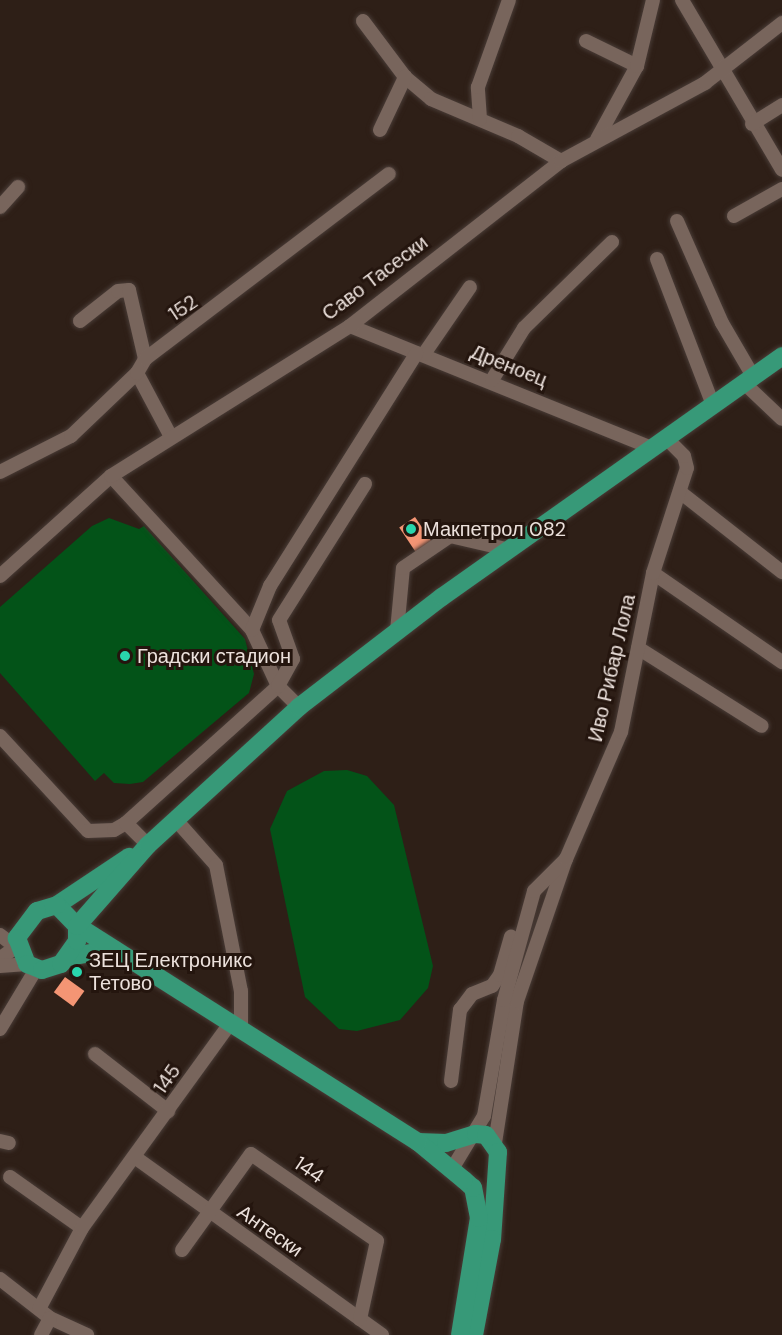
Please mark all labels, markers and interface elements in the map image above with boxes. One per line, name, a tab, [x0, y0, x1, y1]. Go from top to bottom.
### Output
street label: Саво Тасески	[317, 230, 433, 326]
street label: 152	[164, 290, 202, 326]
street label: Дреноец	[467, 340, 551, 392]
place label: Макпетрол 082	[423, 517, 566, 541]
marker: Макпетрол 082	[404, 522, 418, 536]
street label: Иво Рибар Лола	[583, 592, 641, 744]
place label: Градски стадион	[137, 644, 291, 668]
marker: Градски стадион	[118, 649, 132, 663]
place label: ЗЕЦ Електроникс Тетово	[89, 948, 252, 995]
marker: ЗЕЦ Електроникс Тетово	[70, 965, 84, 979]
street label: 145	[148, 1060, 186, 1098]
street label: 144	[290, 1152, 328, 1188]
street label: Антески	[233, 1200, 307, 1262]

